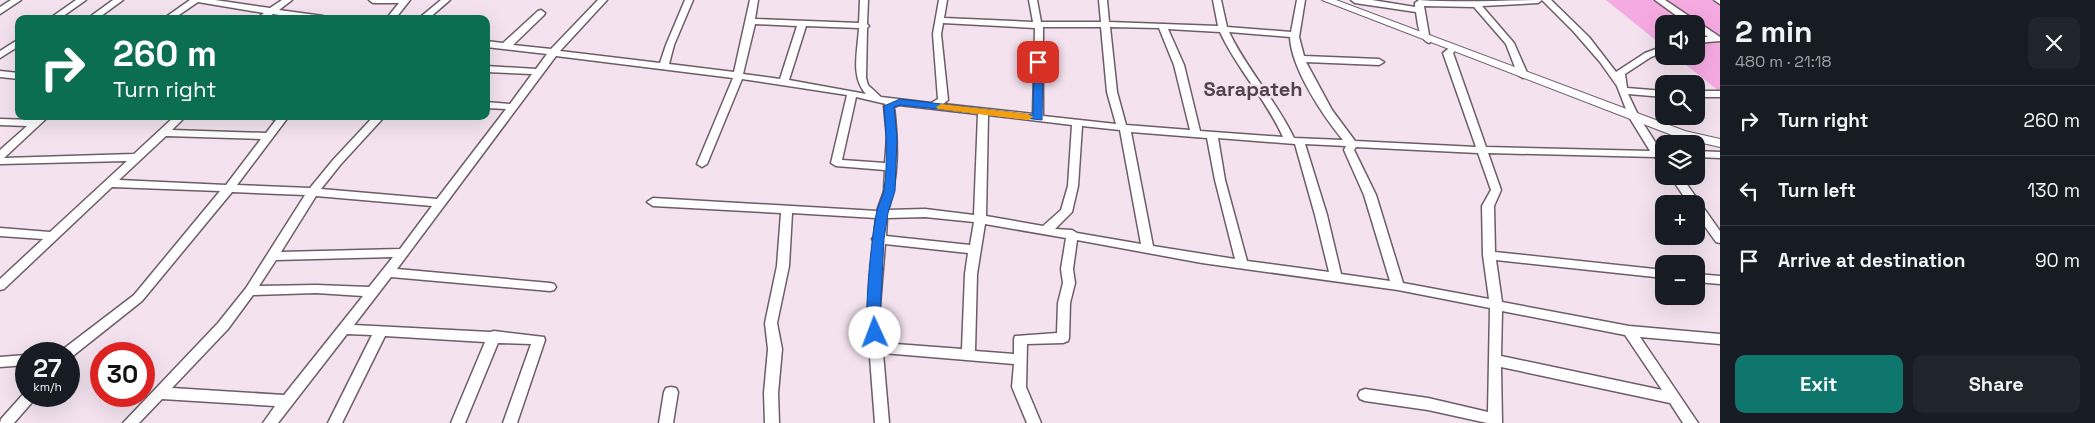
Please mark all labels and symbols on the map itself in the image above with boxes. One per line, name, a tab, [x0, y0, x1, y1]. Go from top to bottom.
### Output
pin	[1017, 41, 1059, 83]
district label: Sarapateh	[1203, 76, 1303, 102]
position arrow	[848, 306, 900, 358]
speed limit sign: 30	[90, 342, 155, 407]

